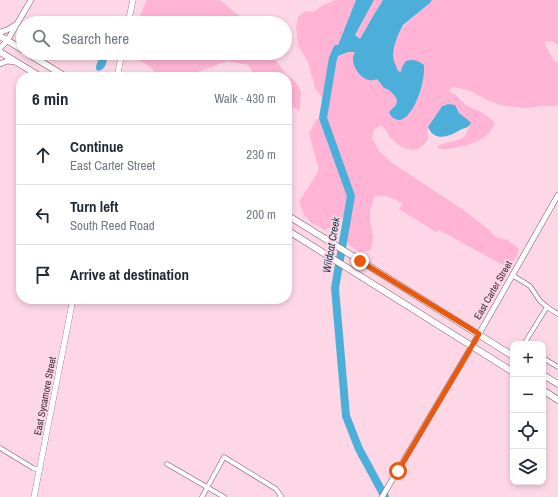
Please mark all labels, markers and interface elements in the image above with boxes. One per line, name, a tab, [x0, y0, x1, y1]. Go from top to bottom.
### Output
search box	[16, 16, 292, 60]
icon: search	[30, 27, 52, 49]
text: Search here	[62, 28, 129, 49]
text: 6 min	[32, 87, 68, 110]
text: Walk · 430 m	[214, 90, 276, 107]
text: Continue	[70, 136, 123, 157]
icon: ahead	[32, 144, 54, 166]
text: 230 m	[246, 146, 276, 163]
text: East Carter Street	[70, 157, 155, 174]
text: Turn left	[70, 196, 118, 217]
icon: left	[32, 204, 54, 226]
text: 200 m	[246, 206, 276, 223]
water label: Wildcat Creek	[319, 216, 343, 274]
text: South Reed Road	[70, 217, 155, 234]
route end	[351, 252, 369, 270]
street label: East Carter Street	[471, 258, 515, 322]
icon: arrive	[32, 264, 54, 286]
text: Arrive at destination	[70, 264, 189, 285]
map controls	[510, 341, 546, 485]
button: +	[510, 341, 546, 377]
street label: East Sycamore Street	[31, 355, 59, 436]
button: −	[510, 377, 546, 413]
button: locate	[510, 413, 546, 449]
button: layers	[510, 449, 546, 485]
route start	[389, 462, 407, 480]

